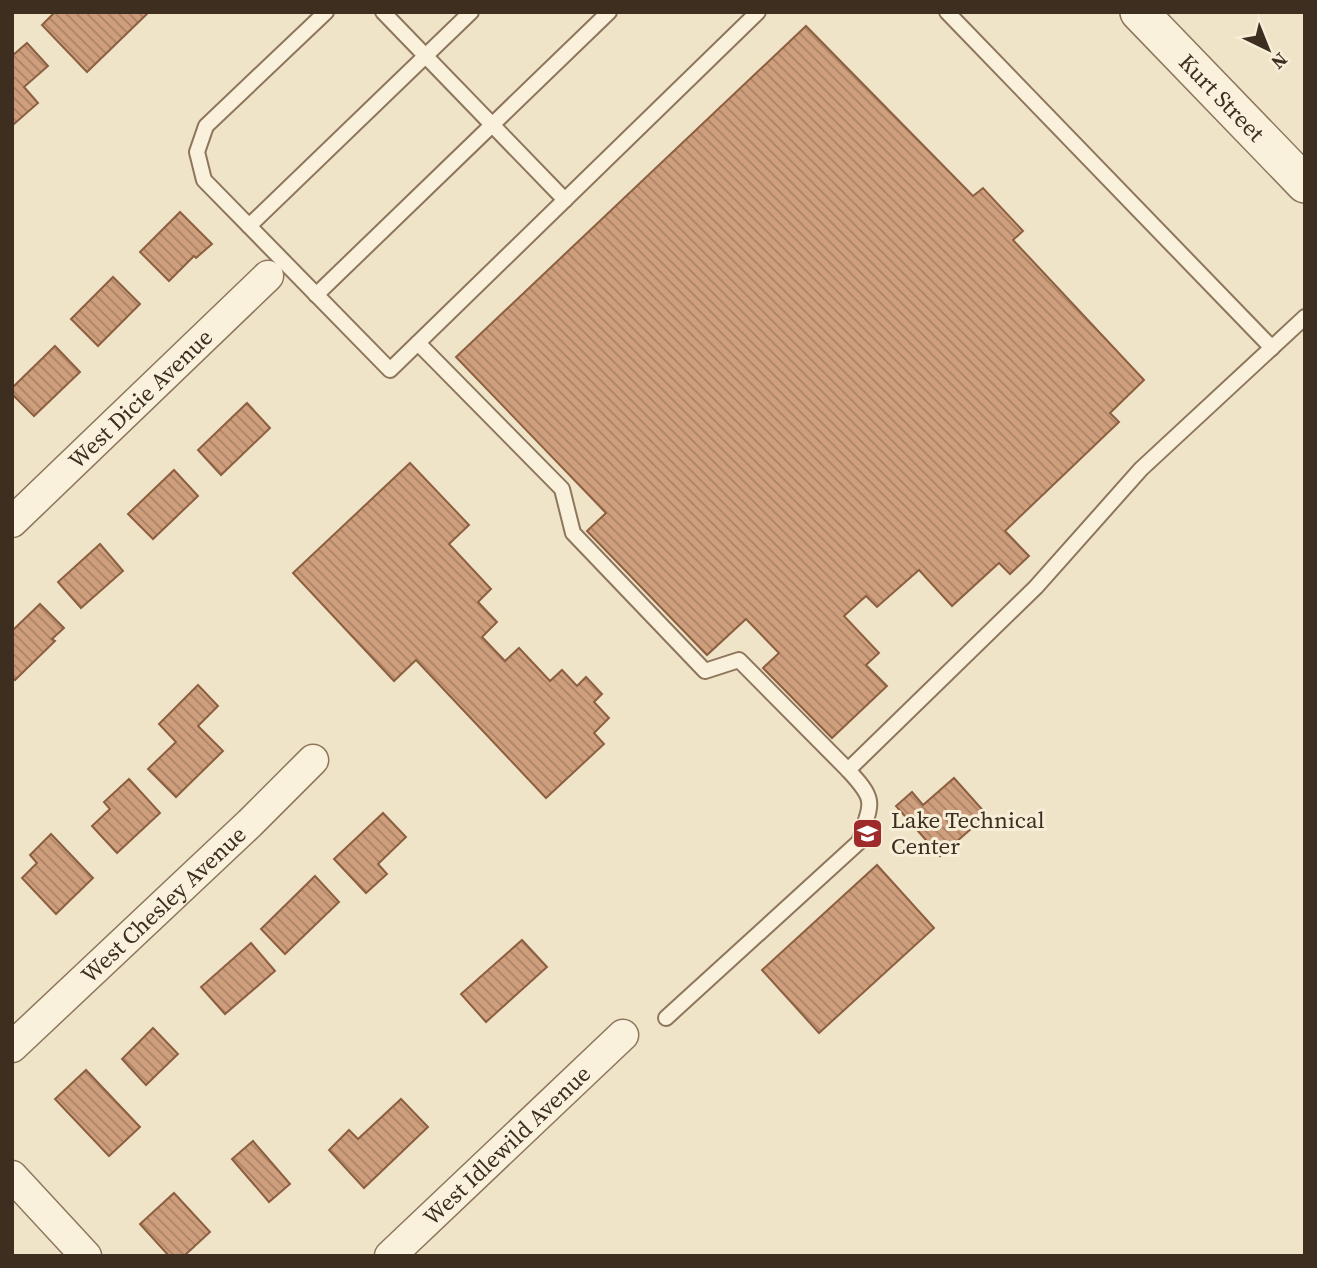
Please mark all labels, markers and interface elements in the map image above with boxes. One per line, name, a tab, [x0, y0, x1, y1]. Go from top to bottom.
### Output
north arrow	[1233, 14, 1303, 84]
street label: Kurt Street	[1172, 47, 1272, 149]
text: N	[1266, 47, 1294, 76]
street label: West Dicie Avenue	[61, 322, 220, 476]
place label: Lake Technical Center	[891, 804, 1045, 862]
school or university icon: Lake Technical Center	[851, 816, 885, 850]
street label: West Chesley Avenue	[74, 819, 253, 990]
street label: West Idlewild Avenue	[416, 1058, 598, 1232]

